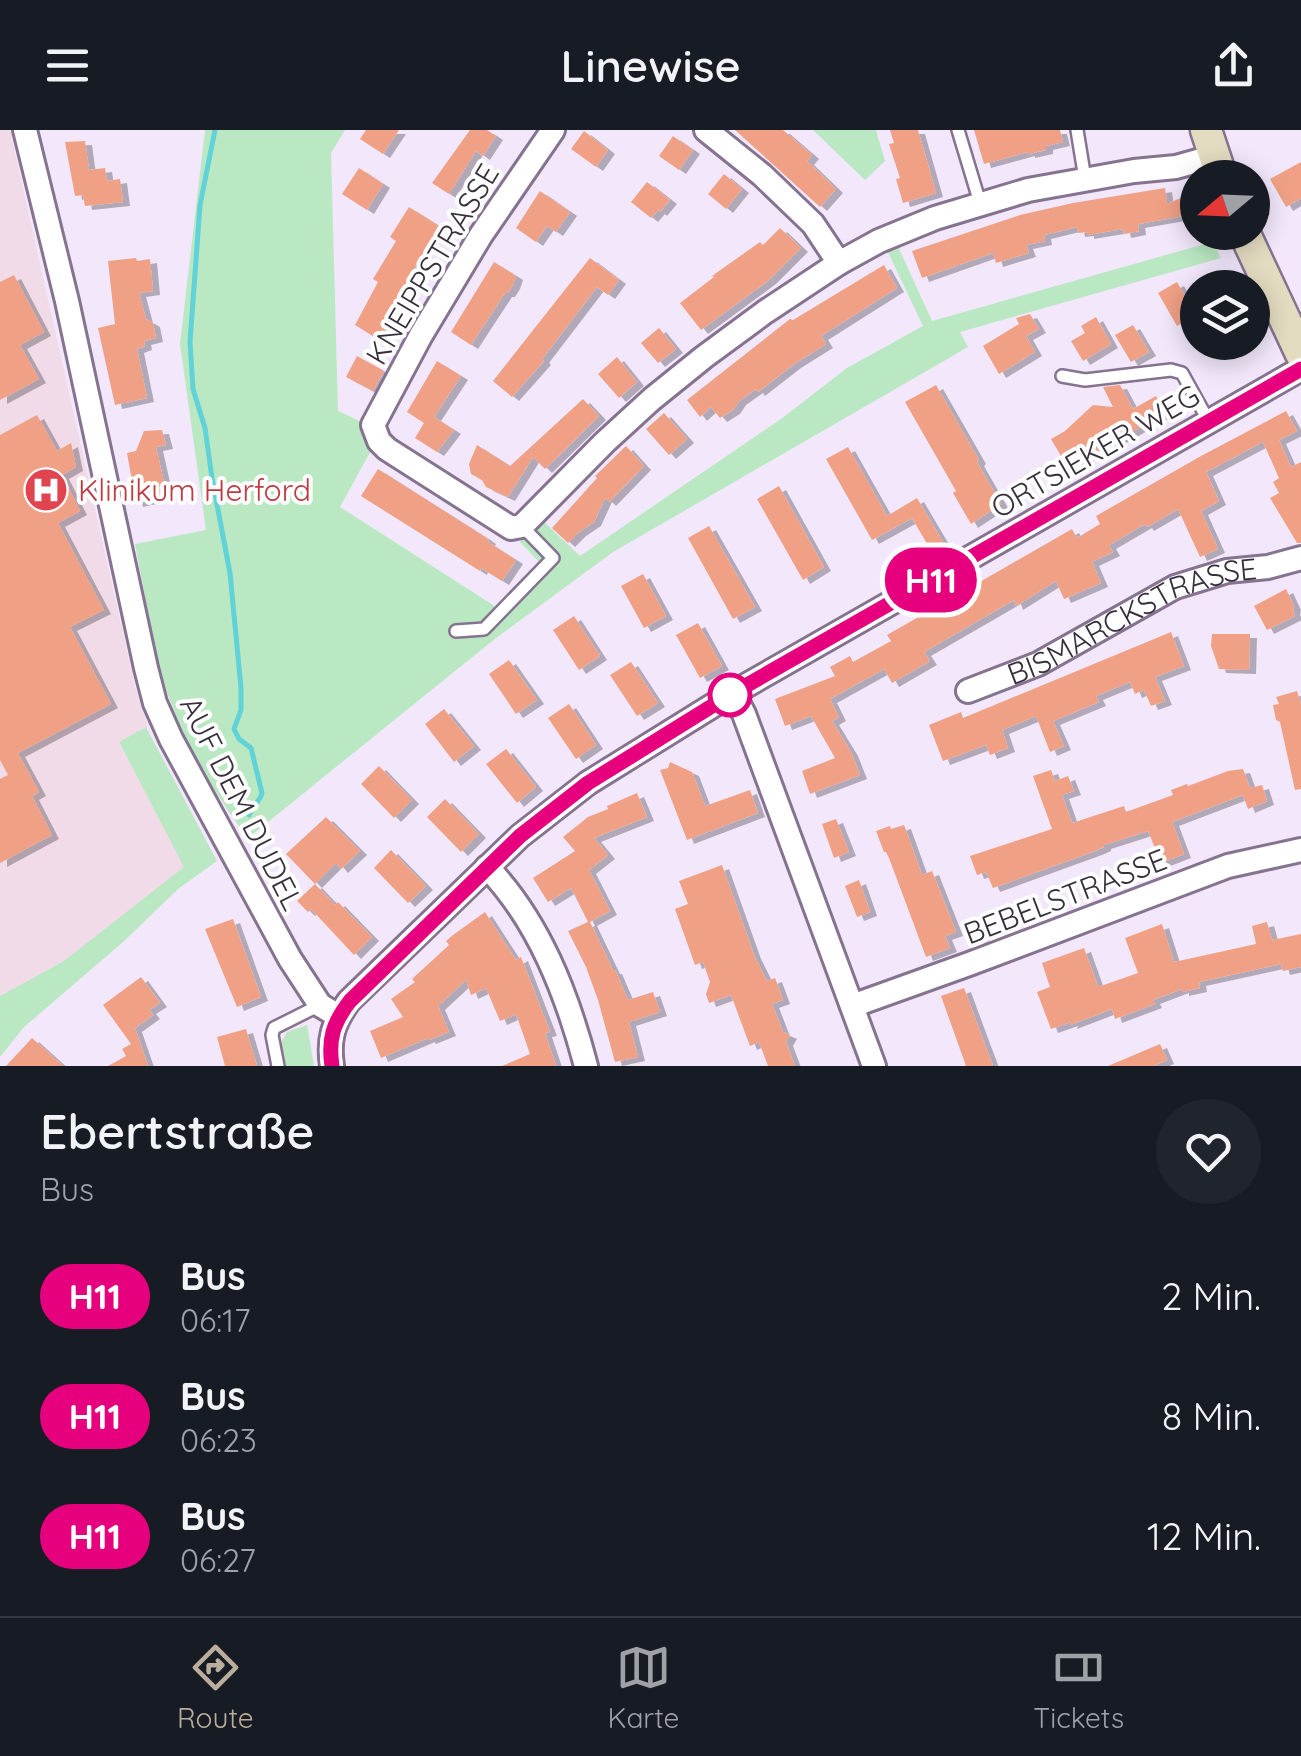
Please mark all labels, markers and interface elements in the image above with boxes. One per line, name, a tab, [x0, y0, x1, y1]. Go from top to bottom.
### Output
text: Linewise	[560, 37, 741, 93]
icon: menu	[40, 38, 95, 93]
icon: share	[1206, 38, 1261, 93]
street label: KNEIPPSTRASSE	[357, 157, 507, 371]
north arrow	[1180, 160, 1270, 250]
map controls	[1180, 160, 1270, 360]
button: layers	[1180, 270, 1270, 360]
street label: ORTSIEKER WEG	[984, 376, 1206, 526]
hospital icon: Klinikum Herford	[23, 467, 69, 513]
place label: Klinikum Herford	[78, 471, 311, 509]
line badge: H11	[874, 548, 988, 612]
street label: BISMARCKSTRASSE	[1002, 549, 1259, 693]
text: H11	[905, 558, 957, 602]
unlabelled marker	[709, 674, 751, 716]
street label: AUF DEM DUDEL	[172, 690, 312, 916]
street label: BEBELSTRASSE	[958, 840, 1172, 952]
button: heart	[1156, 1099, 1261, 1204]
text: Ebertstraße	[40, 1101, 314, 1161]
text: Bus	[40, 1169, 94, 1209]
text: Bus	[180, 1252, 246, 1300]
text: 2 Min.	[1161, 1272, 1261, 1320]
text: H11	[69, 1274, 121, 1318]
text: 06:17	[180, 1300, 251, 1340]
text: Bus	[180, 1372, 246, 1420]
text: 8 Min.	[1162, 1392, 1261, 1440]
text: H11	[69, 1394, 121, 1438]
text: 06:23	[180, 1420, 257, 1460]
text: Bus	[180, 1492, 246, 1540]
text: 12 Min.	[1147, 1512, 1261, 1560]
text: H11	[69, 1514, 121, 1558]
text: 06:27	[180, 1540, 256, 1580]
tab: Route	[177, 1640, 254, 1735]
tab: Karte	[608, 1640, 679, 1735]
tab: Tickets	[1033, 1640, 1124, 1735]

